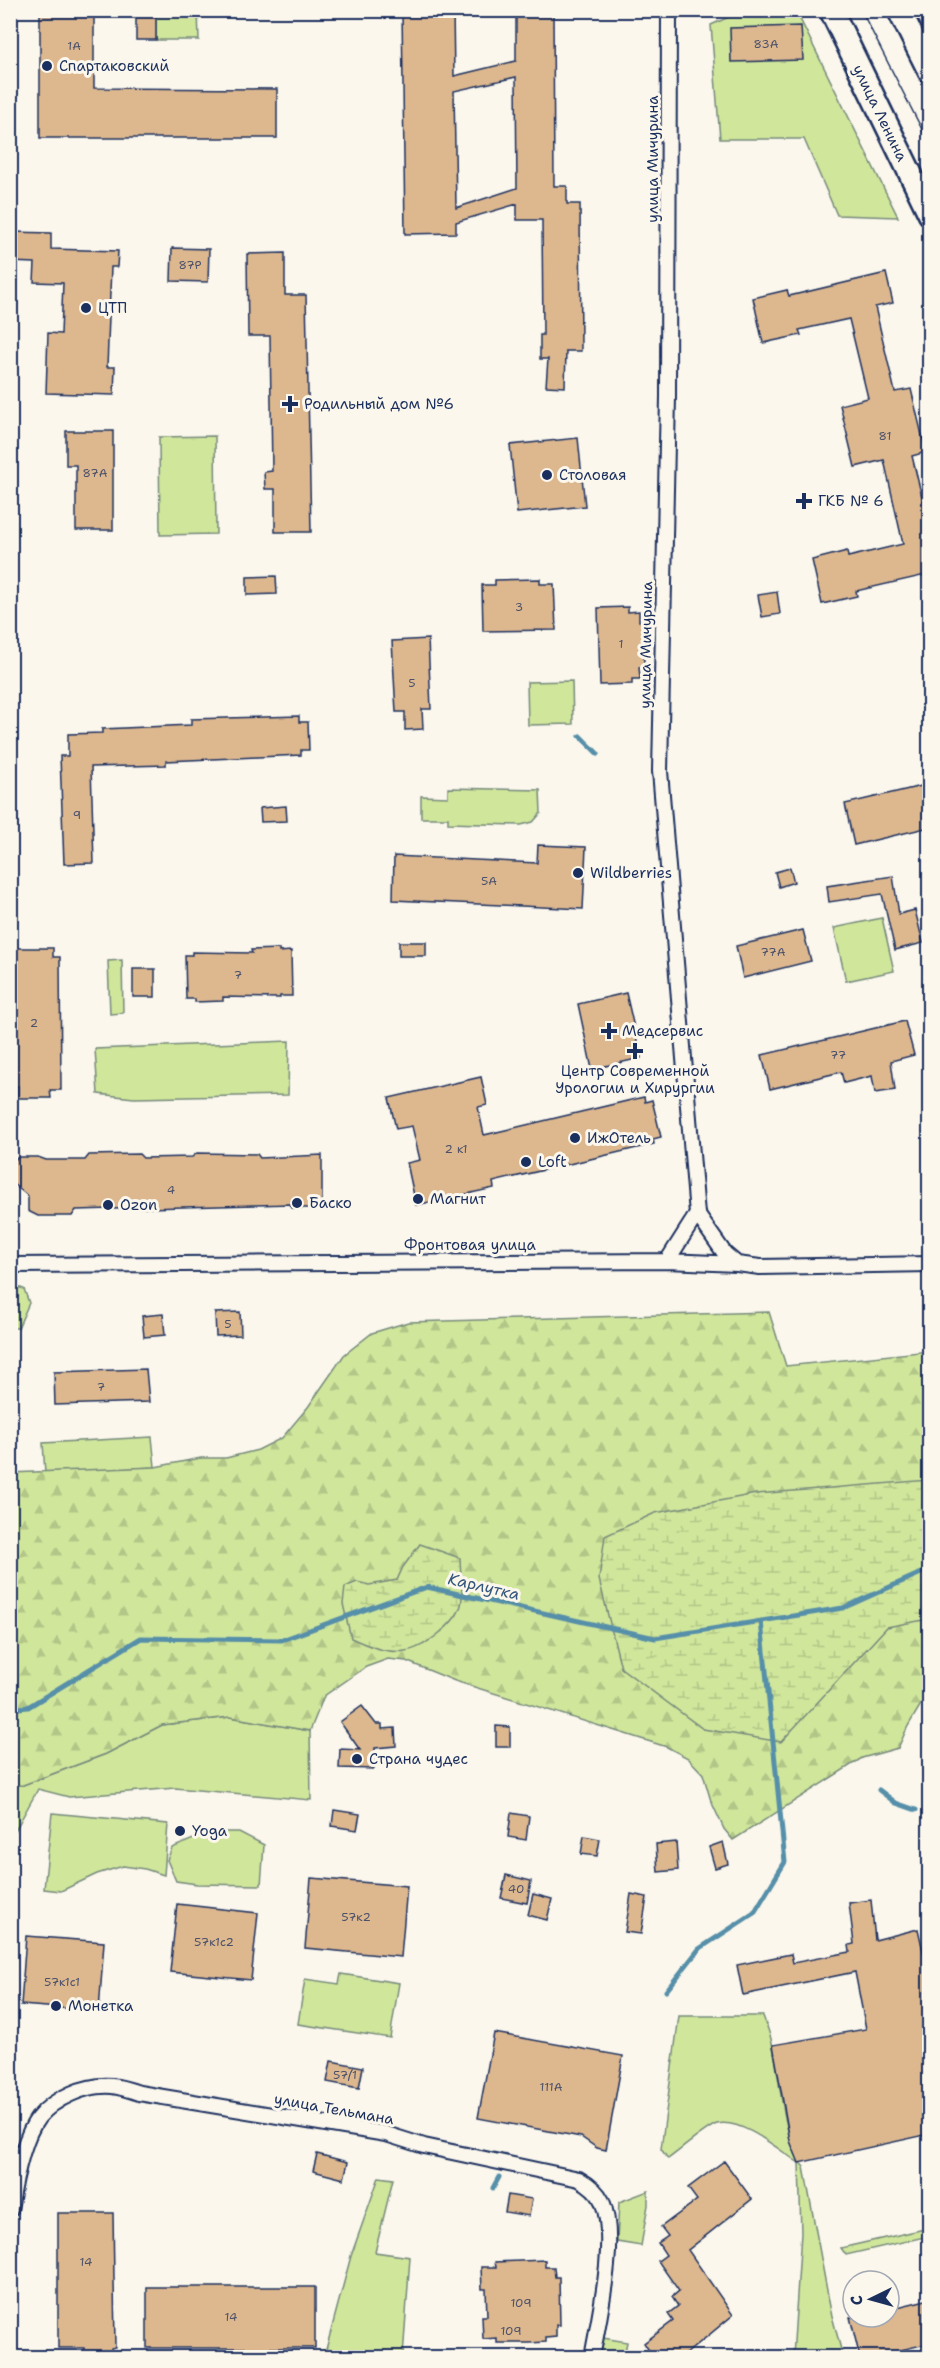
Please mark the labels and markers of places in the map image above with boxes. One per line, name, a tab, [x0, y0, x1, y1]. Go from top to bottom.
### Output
place label: Спартаковский	[59, 56, 169, 76]
marker: Спартаковский	[40, 59, 54, 73]
place label: ЦТП	[98, 298, 127, 318]
marker: ЦТП	[79, 301, 93, 315]
place label: Родильный дом №6	[304, 394, 454, 414]
marker: Родильный дом №6	[281, 395, 299, 413]
place label: Столовая	[559, 465, 626, 485]
marker: Столовая	[540, 468, 554, 482]
place label: ГКБ № 6	[818, 491, 884, 511]
marker: ГКБ № 6	[795, 492, 813, 510]
place label: Wildberries	[590, 863, 672, 883]
marker: Wildberries	[571, 866, 585, 880]
place label: Медсервис	[622, 1021, 703, 1041]
marker: Медсервис	[600, 1022, 618, 1040]
marker: Центр Современной Урологии и Хирургии	[626, 1042, 644, 1060]
place label: Центр Современной Урологии и Хирургии	[555, 1061, 715, 1098]
place label: ИжОтель	[587, 1128, 651, 1148]
marker: ИжОтель	[568, 1131, 582, 1145]
place label: Loft	[538, 1152, 567, 1172]
marker: Loft	[519, 1155, 533, 1169]
place label: Магнит	[430, 1189, 486, 1209]
marker: Магнит	[411, 1192, 425, 1206]
place label: Баско	[309, 1193, 352, 1213]
place label: Ozon	[120, 1195, 157, 1215]
marker: Баско	[290, 1196, 304, 1210]
marker: Ozon	[101, 1198, 115, 1212]
place label: Страна чудес	[369, 1749, 468, 1769]
marker: Страна чудес	[350, 1752, 364, 1766]
place label: Yoga	[192, 1821, 228, 1841]
marker: Yoga	[173, 1824, 187, 1838]
place label: Монетка	[68, 1996, 134, 2016]
marker: Монетка	[49, 1999, 63, 2013]

